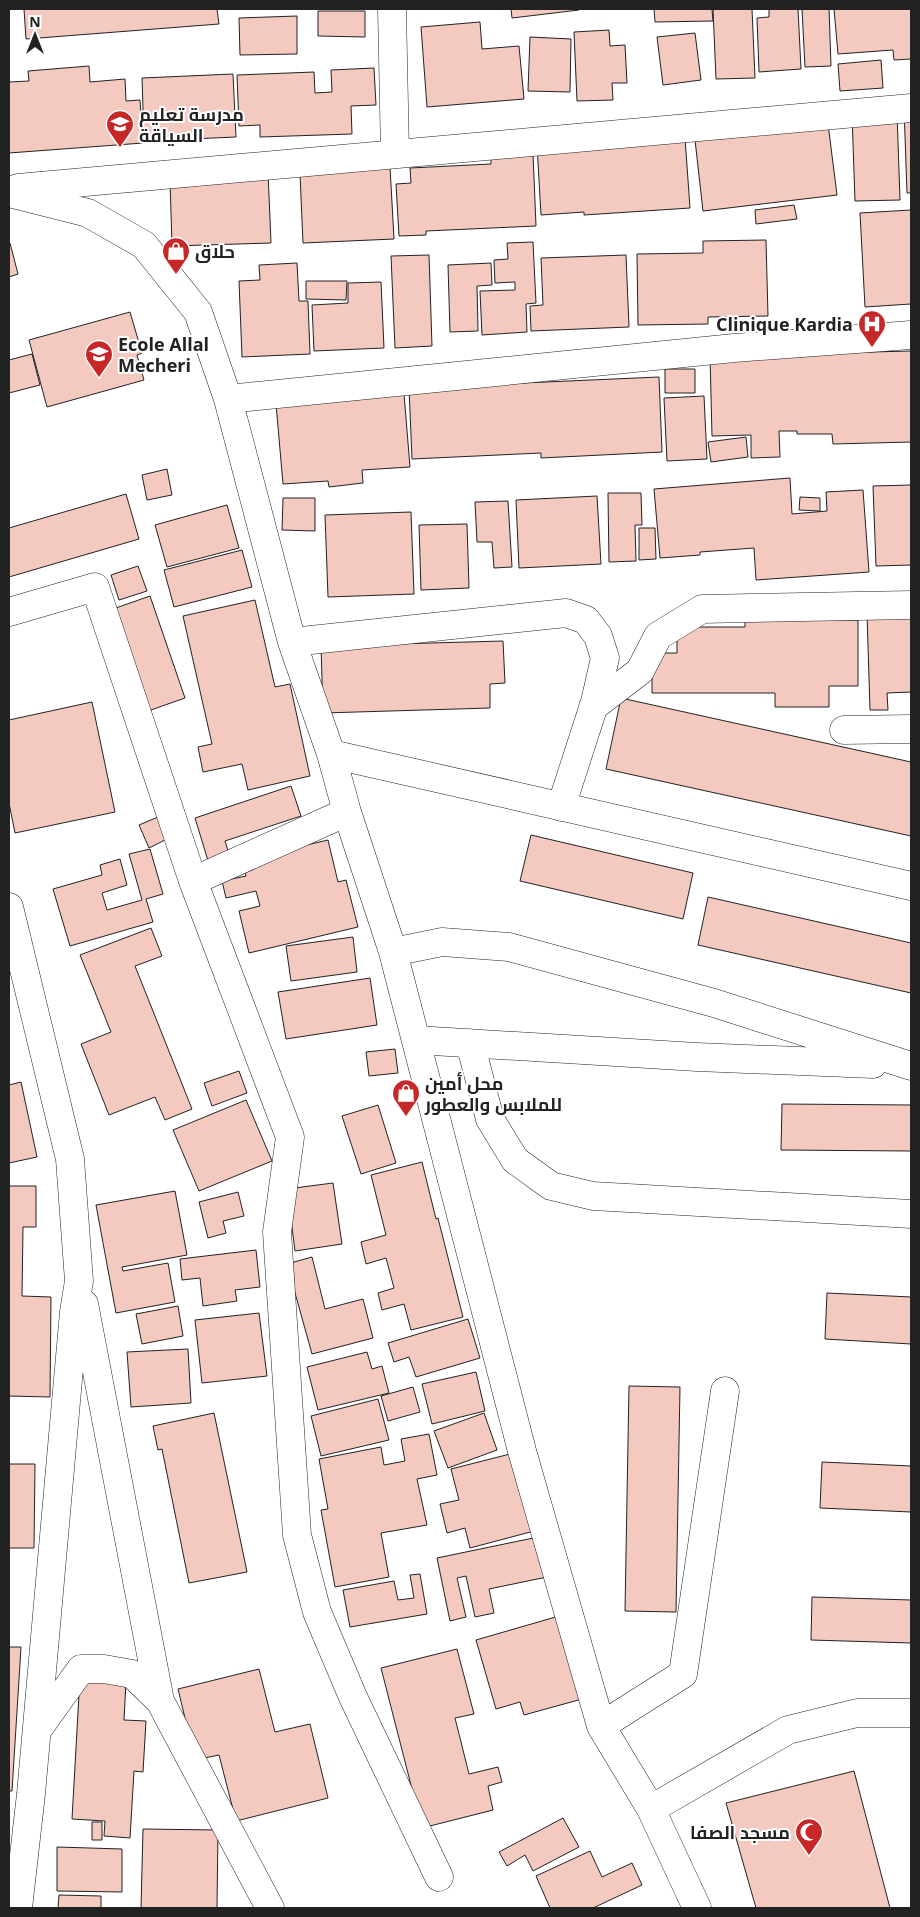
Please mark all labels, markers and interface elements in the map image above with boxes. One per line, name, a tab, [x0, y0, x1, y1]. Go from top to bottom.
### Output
north arrow	[10, 10, 60, 60]
text: N	[29, 12, 41, 31]
place label: مدرسة تعليم السياقة	[139, 102, 244, 147]
school or university icon: مدرسة تعليم السياقة	[105, 109, 135, 148]
shop icon: حلاق	[161, 236, 191, 275]
place label: حلاق	[195, 239, 235, 263]
hospital icon: Clinique Kardia	[857, 309, 887, 348]
place label: Clinique Kardia	[716, 312, 853, 336]
place label: Ecole Allal Mecheri	[118, 332, 209, 377]
school or university icon: Ecole Allal Mecheri	[84, 339, 114, 378]
place label: محل أمين للملابس والعطور	[424, 1071, 562, 1116]
shop icon: محل أمين للملابس والعطور	[391, 1078, 421, 1117]
mosque icon: مسجد الصفا	[794, 1817, 824, 1856]
place label: مسجد الصفا	[690, 1820, 790, 1844]

